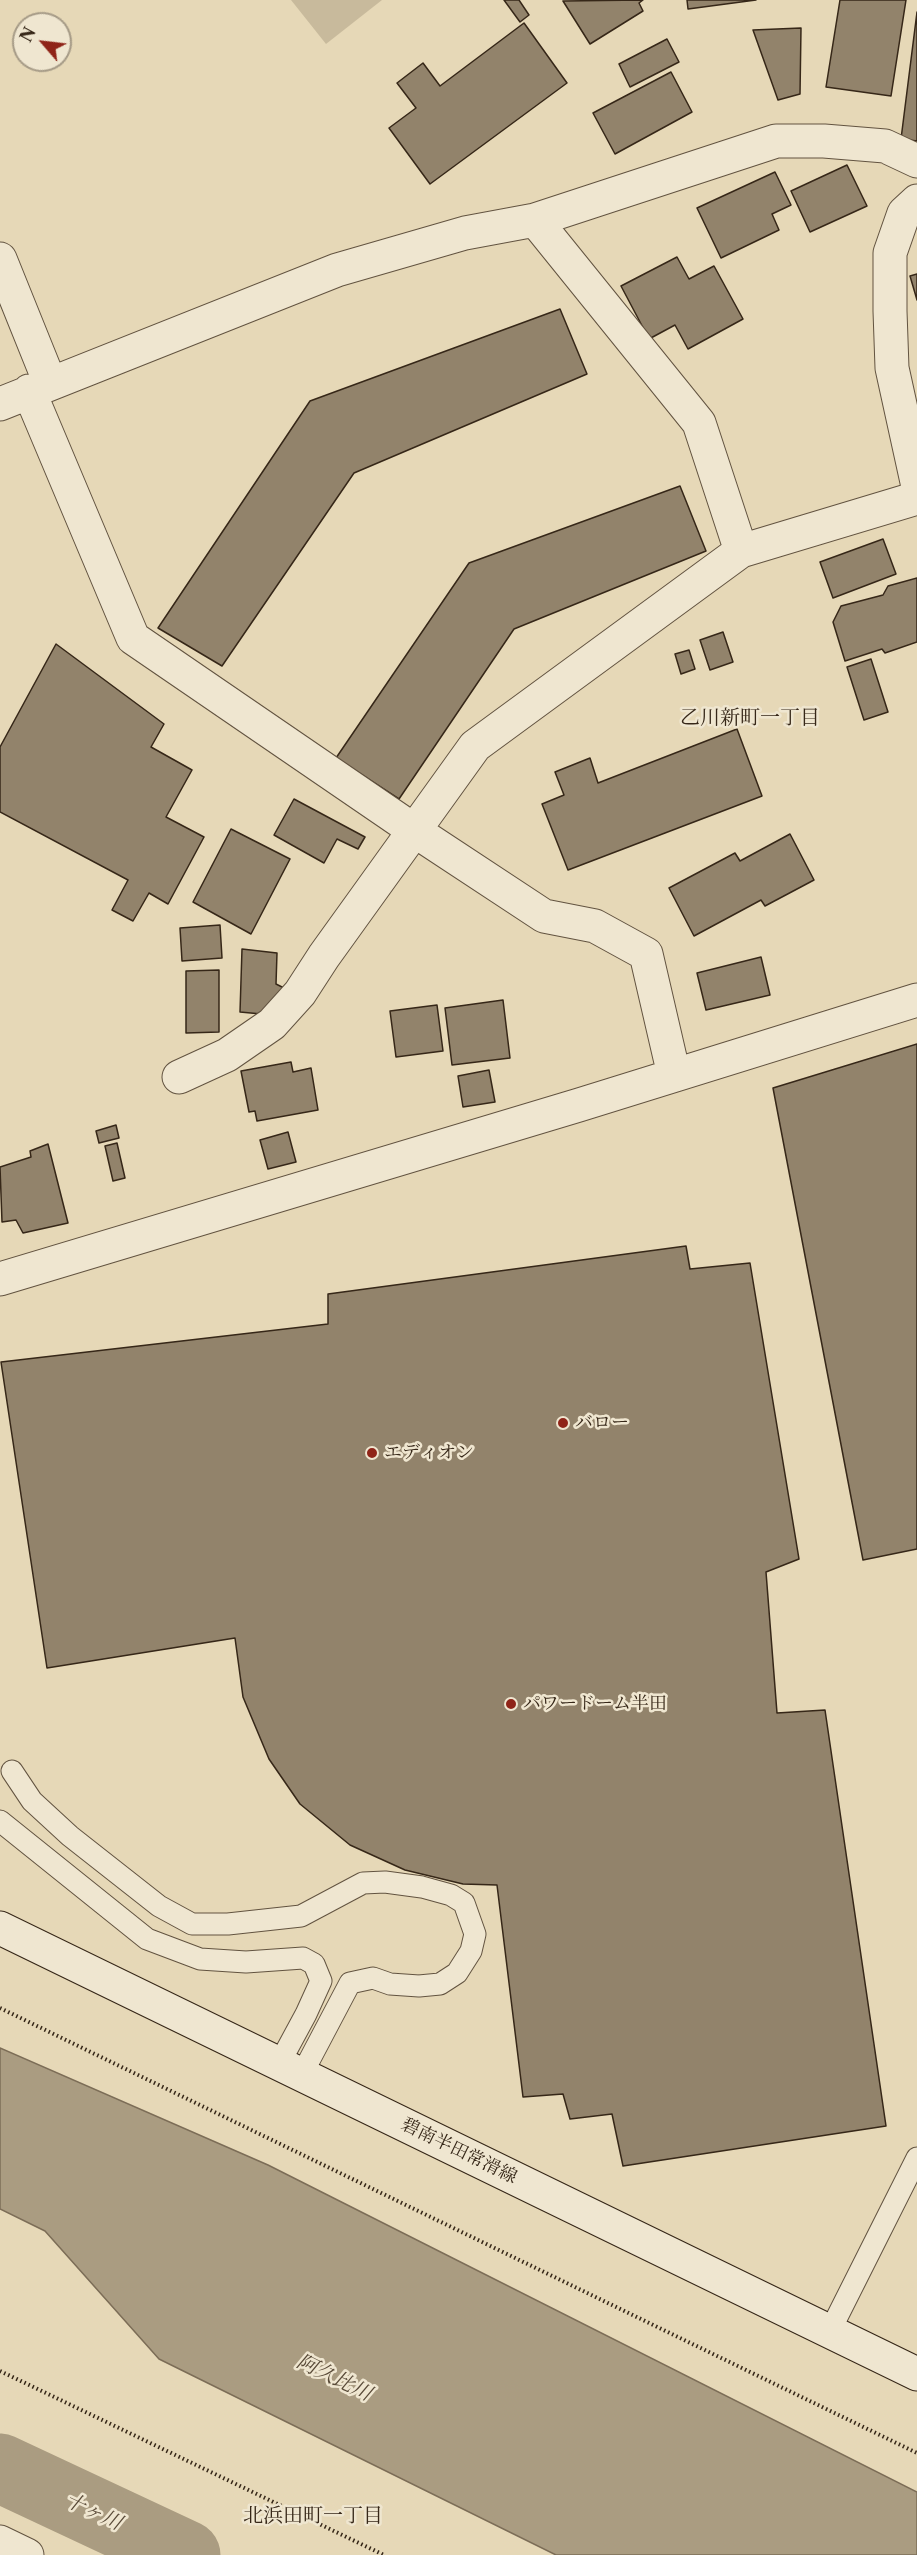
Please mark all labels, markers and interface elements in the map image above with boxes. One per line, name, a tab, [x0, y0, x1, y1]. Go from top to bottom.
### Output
north arrow	[12, 12, 72, 72]
text: N	[16, 24, 40, 45]
district label: 乙川新町一丁目	[680, 706, 820, 730]
place label: バロー	[575, 1412, 629, 1434]
marker: バロー	[556, 1416, 570, 1430]
place label: エディオン	[384, 1442, 474, 1464]
marker: エディオン	[365, 1446, 379, 1460]
place label: パワードーム半田	[523, 1693, 667, 1715]
marker: パワードーム半田	[504, 1697, 518, 1711]
street label: 碧南半田常滑線	[398, 2114, 520, 2188]
water label: 阿久比川	[293, 2350, 375, 2406]
water label: 十ヶ川	[61, 2488, 125, 2536]
district label: 北浜田町一丁目	[243, 2504, 383, 2528]

